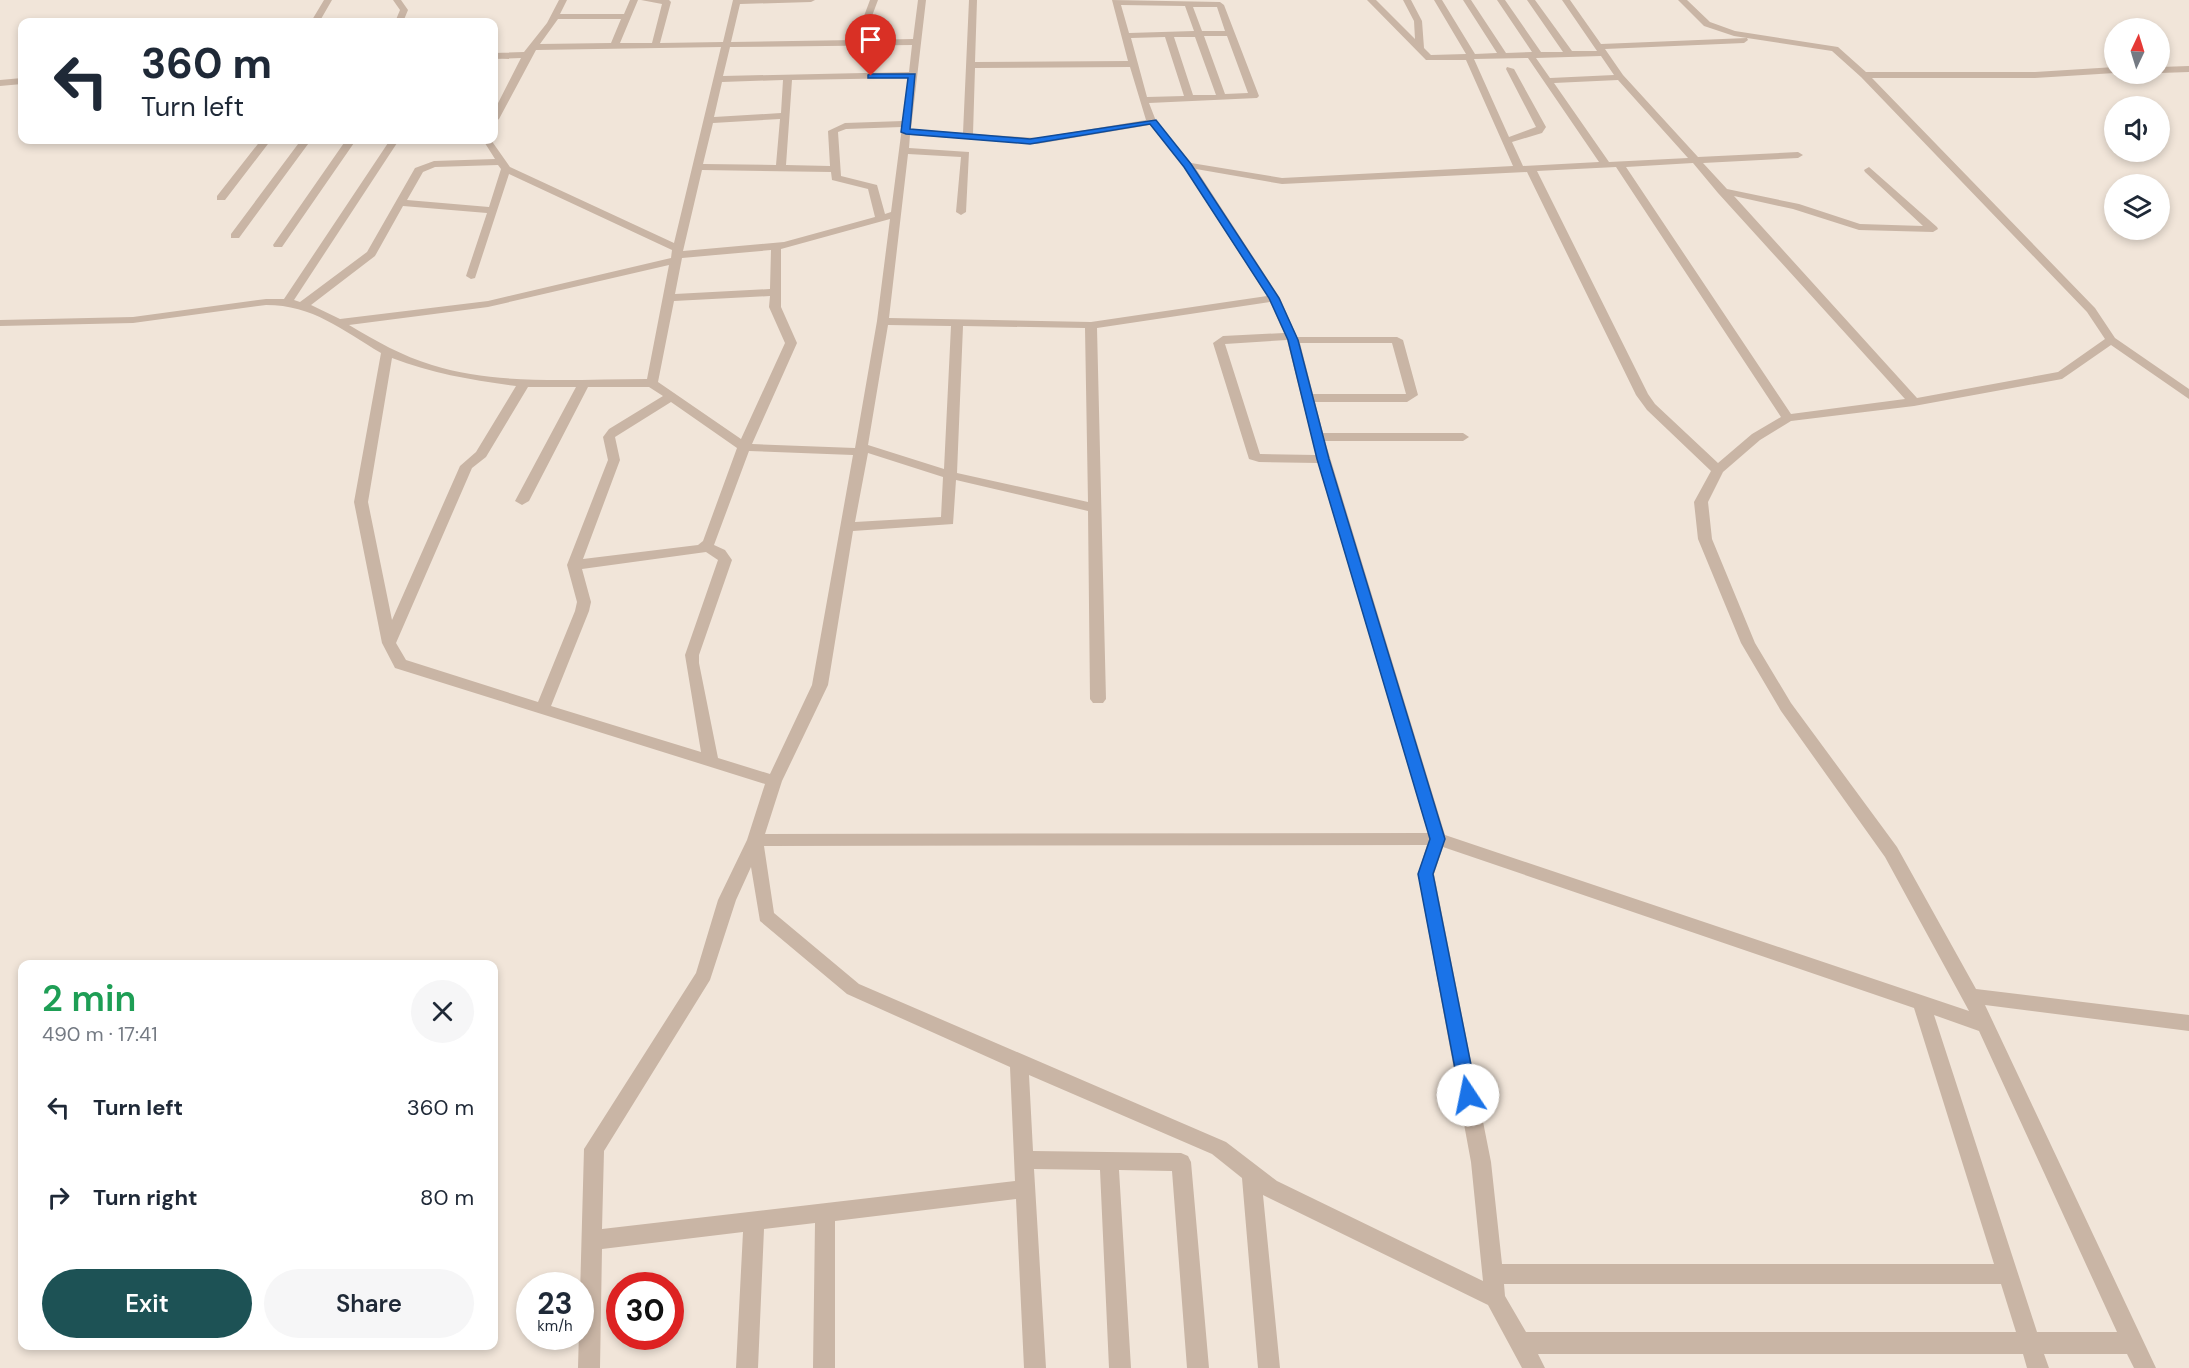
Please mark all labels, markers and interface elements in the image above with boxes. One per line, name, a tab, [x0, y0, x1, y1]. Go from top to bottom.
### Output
pin	[845, 14, 896, 76]
north arrow	[2104, 18, 2170, 84]
map controls	[2104, 18, 2170, 240]
icon: arrive	[854, 23, 887, 56]
text: 360 m	[141, 36, 272, 91]
icon: left	[42, 42, 120, 120]
text: Turn left	[141, 89, 244, 124]
button: sound	[2104, 96, 2170, 162]
button: layers	[2104, 174, 2170, 240]
text: 2 min	[42, 975, 136, 1022]
button: close	[411, 980, 474, 1043]
text: 490 m · 17:41	[42, 1021, 157, 1047]
position arrow	[1436, 1063, 1500, 1127]
icon: left	[42, 1091, 75, 1124]
text: Turn left	[93, 1093, 183, 1122]
text: 360 m	[407, 1093, 474, 1122]
icon: right	[42, 1181, 75, 1214]
text: Turn right	[93, 1183, 198, 1212]
text: 80 m	[420, 1183, 474, 1212]
button: Exit	[42, 1269, 252, 1338]
button: Share	[264, 1269, 474, 1338]
speed limit sign: 30	[606, 1272, 684, 1350]
text: 23	[537, 1284, 573, 1323]
text: km/h	[537, 1316, 573, 1336]

